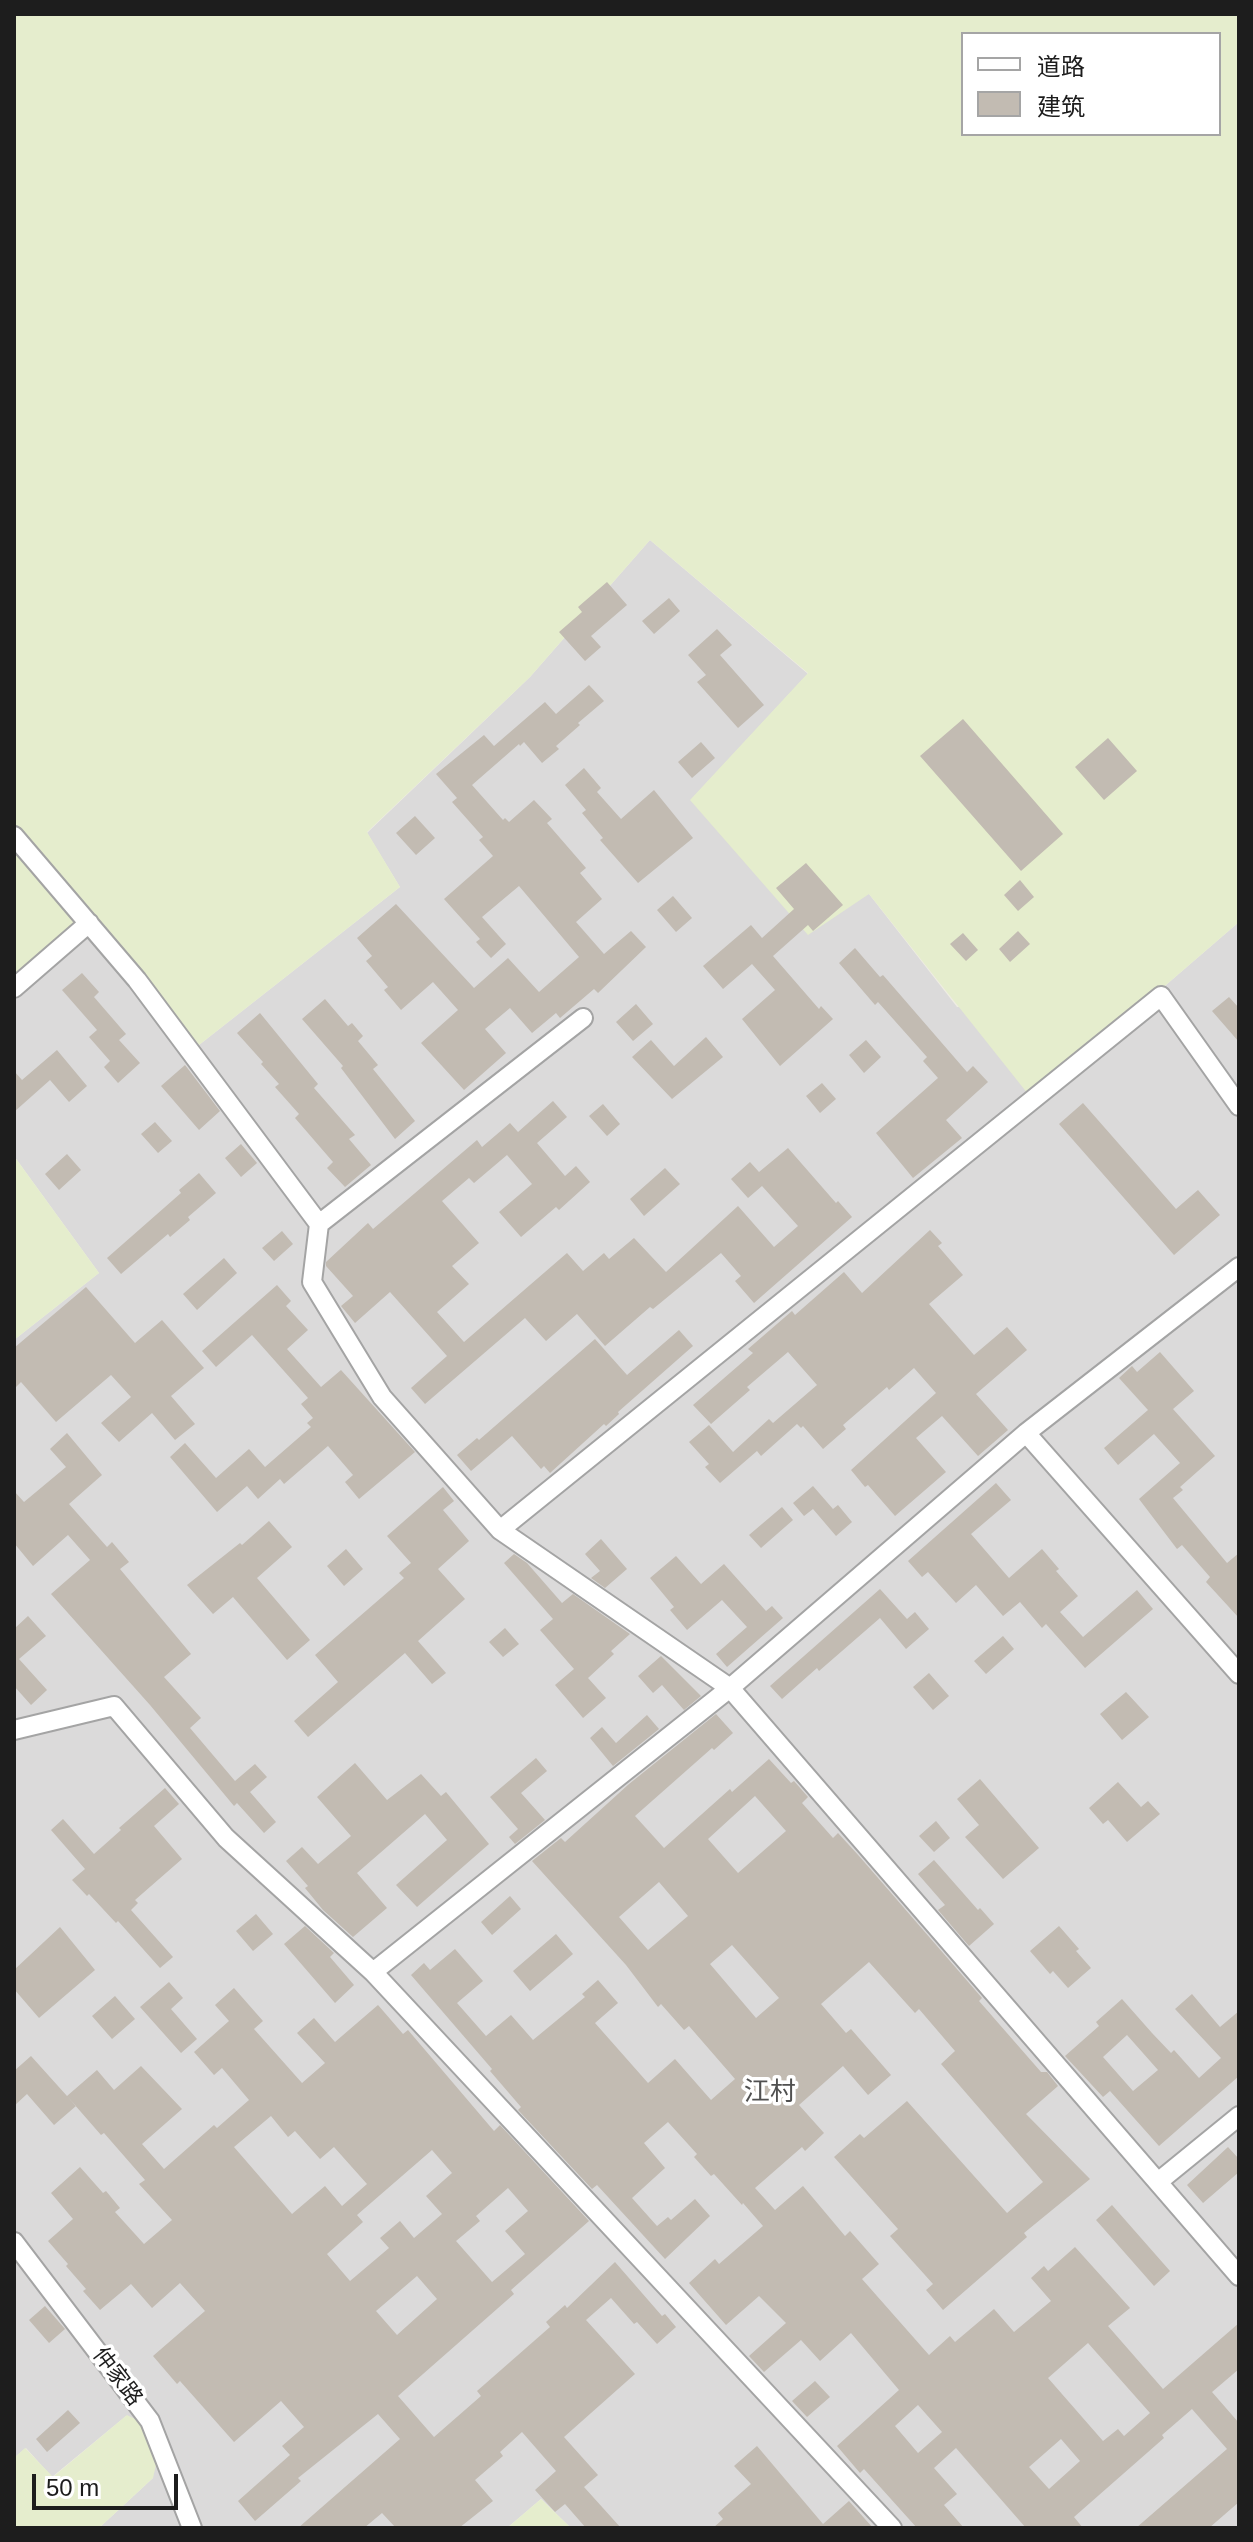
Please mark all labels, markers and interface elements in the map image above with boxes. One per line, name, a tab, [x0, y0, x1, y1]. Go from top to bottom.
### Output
legend	[961, 32, 1221, 136]
text: 道路	[1037, 53, 1085, 80]
text: 建筑	[1037, 93, 1085, 120]
district label: 江村	[744, 2077, 796, 2109]
street label: 仲家路	[87, 2343, 147, 2411]
scale bar	[36, 2458, 182, 2508]
text: 50 m	[46, 2474, 99, 2501]

